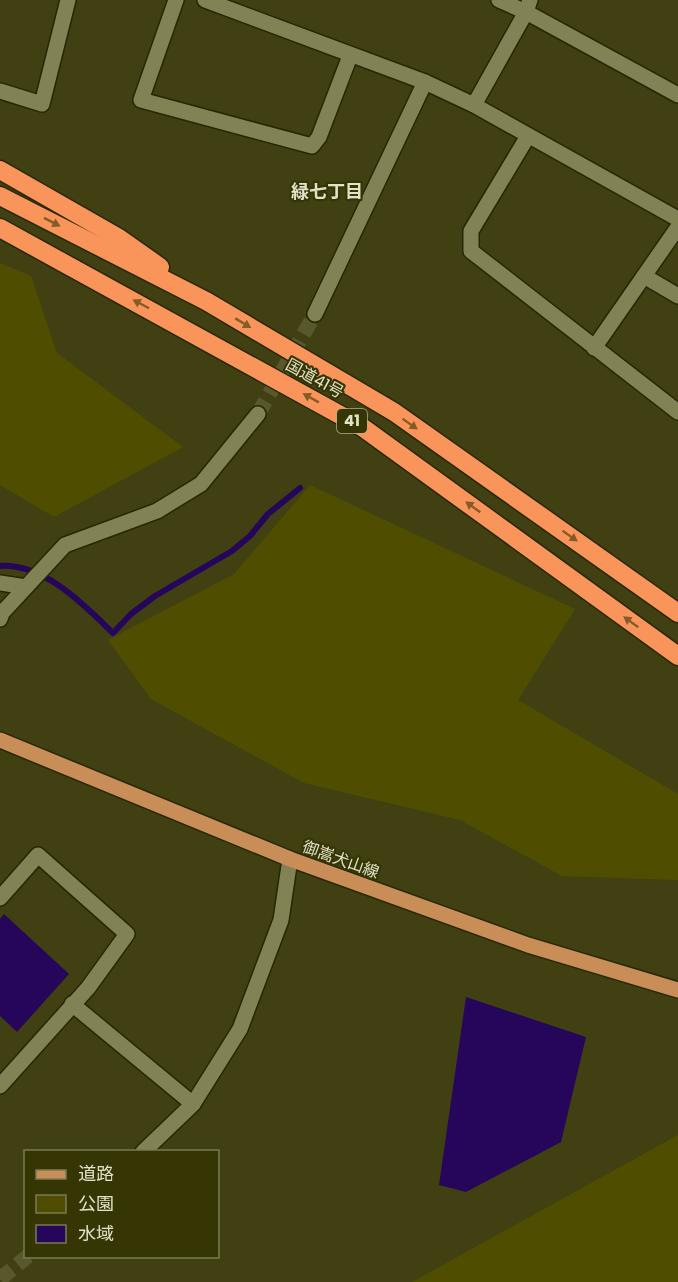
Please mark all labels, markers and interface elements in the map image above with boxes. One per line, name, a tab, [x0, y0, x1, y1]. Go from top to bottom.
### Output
district label: 緑七丁目	[291, 179, 363, 204]
one-way arrow	[44, 217, 61, 227]
one-way arrow	[132, 299, 149, 309]
one-way arrow	[235, 317, 251, 328]
street label: 国道41号	[282, 353, 348, 404]
one-way arrow	[303, 393, 320, 403]
road number: 41	[337, 409, 367, 433]
one-way arrow	[402, 418, 418, 430]
one-way arrow	[465, 501, 481, 513]
one-way arrow	[561, 530, 577, 542]
one-way arrow	[623, 616, 639, 628]
street label: 御嵩犬山線	[299, 835, 382, 884]
legend	[24, 1150, 219, 1258]
text: 道路	[78, 1161, 114, 1186]
text: 公園	[78, 1191, 114, 1216]
text: 水域	[78, 1221, 114, 1246]

